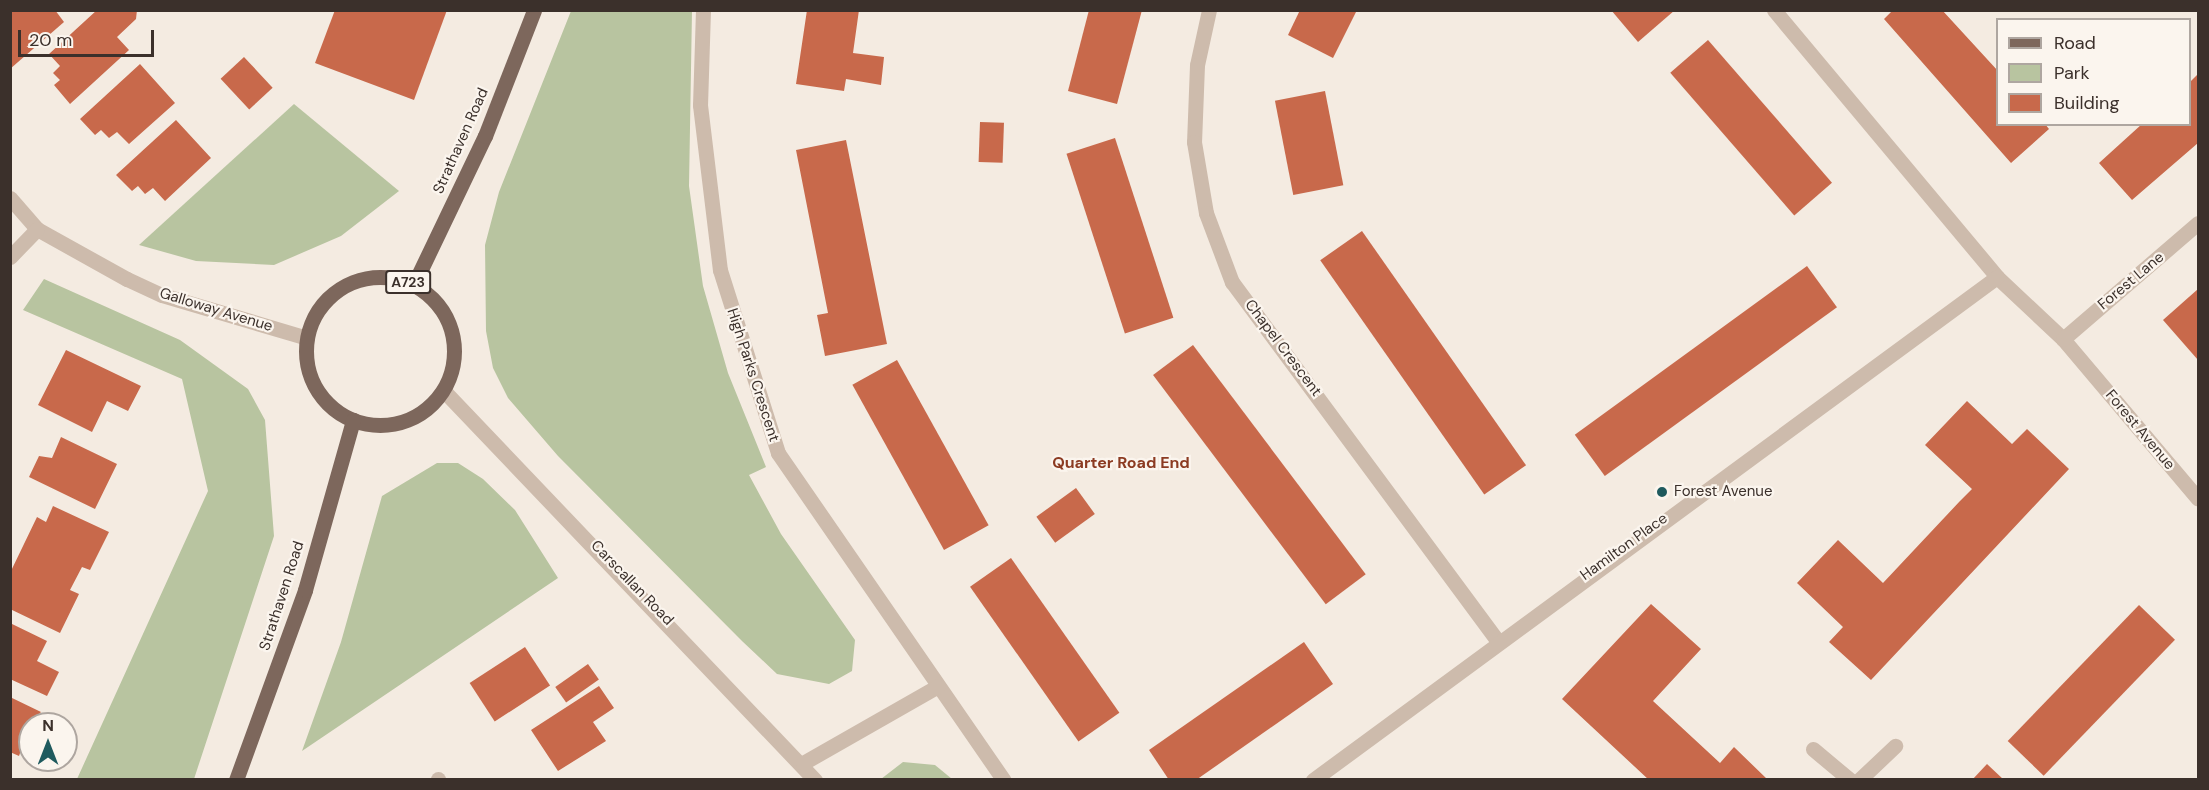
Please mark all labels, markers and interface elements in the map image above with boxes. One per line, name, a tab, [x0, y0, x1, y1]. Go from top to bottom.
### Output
scale bar	[21, 18, 158, 56]
legend	[1996, 18, 2191, 126]
text: 20 m	[29, 28, 72, 52]
text: Road	[2054, 31, 2096, 55]
text: Park	[2054, 61, 2090, 85]
street label: Strathaven Road	[430, 85, 492, 197]
text: Building	[2054, 91, 2119, 115]
street label: Forest Lane	[2094, 248, 2168, 314]
road number: A723	[384, 271, 432, 293]
street label: Galloway Avenue	[157, 284, 275, 336]
street label: Chapel Crescent	[1241, 296, 1325, 400]
street label: High Parks Crescent	[723, 306, 783, 444]
street label: Forest Avenue	[2101, 387, 2179, 473]
district label: Quarter Road End	[1052, 453, 1190, 473]
place label: Forest Avenue	[1674, 483, 1772, 501]
marker: Forest Avenue	[1655, 485, 1669, 499]
street label: Hamilton Place	[1577, 509, 1671, 585]
street label: Carscallan Road	[587, 537, 677, 629]
street label: Strathaven Road	[256, 539, 308, 653]
north arrow	[18, 712, 78, 772]
text: N	[42, 715, 54, 736]

